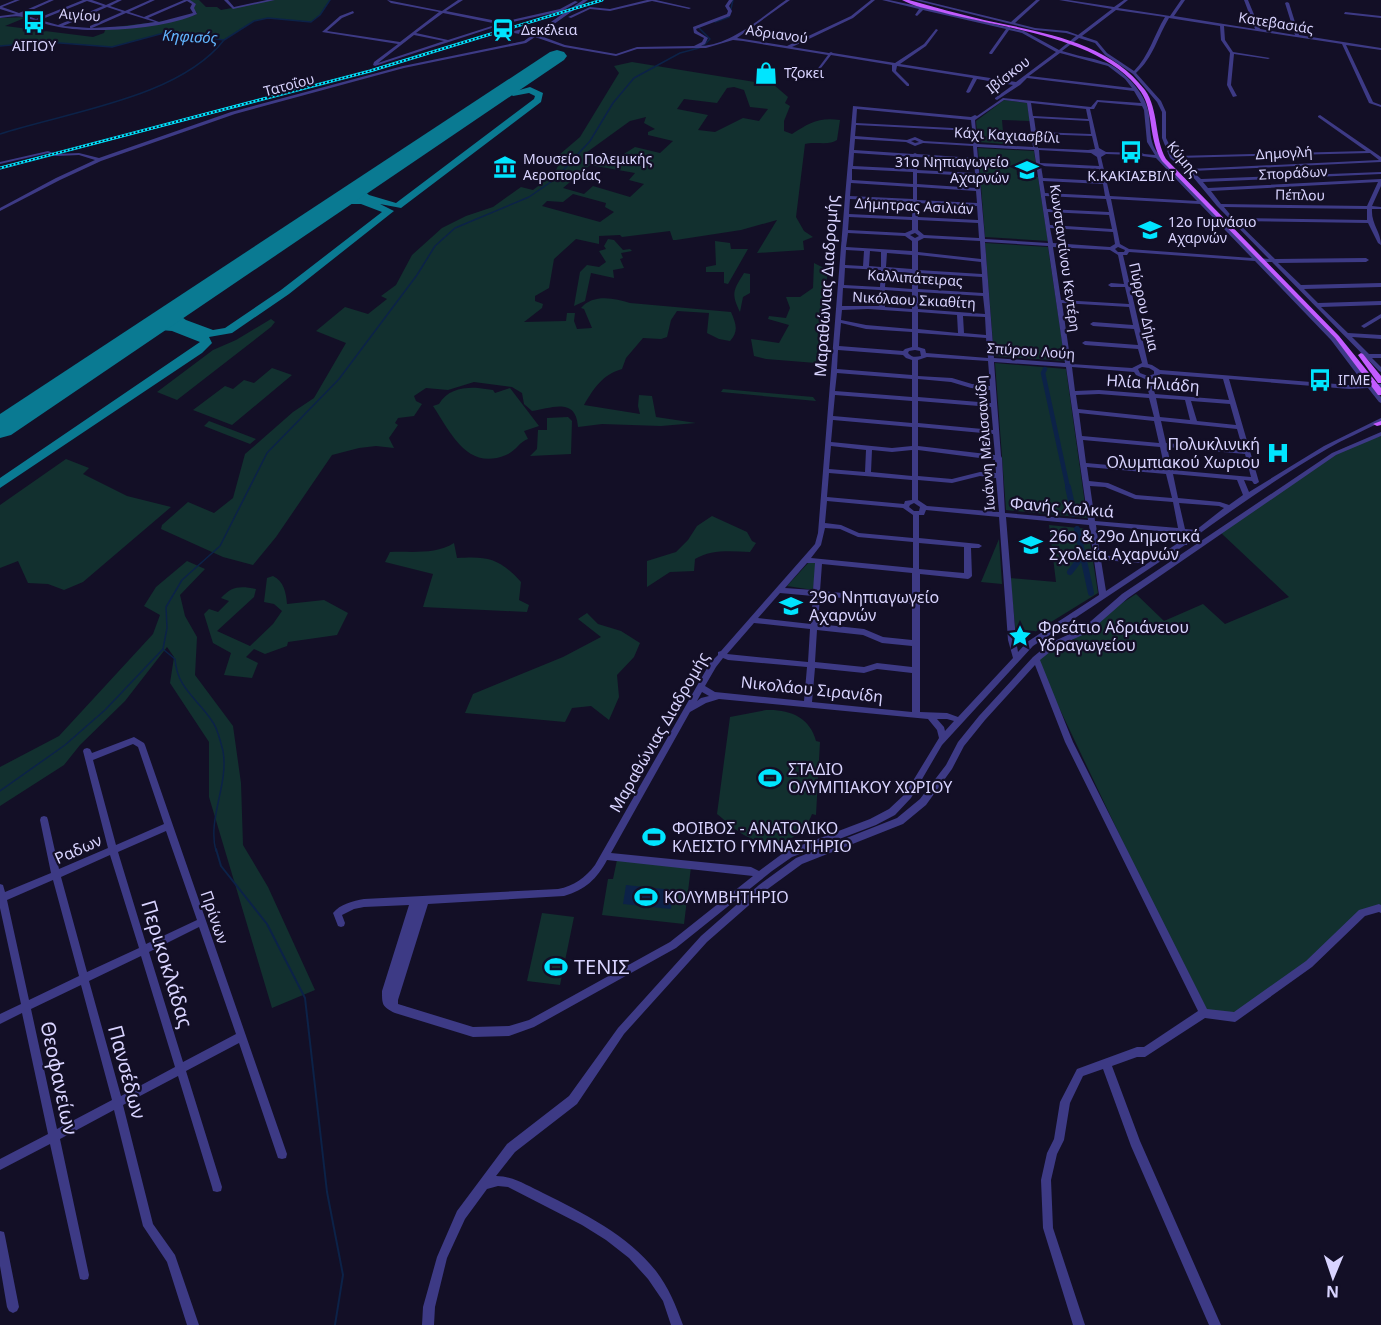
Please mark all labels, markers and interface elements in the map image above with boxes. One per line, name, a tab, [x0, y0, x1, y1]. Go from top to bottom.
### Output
street label: Αιγίου	[59, 4, 102, 25]
street label: Κατεβασιάς	[1237, 7, 1315, 38]
bus stop icon: ΑΙΓΙΟΥ	[21, 9, 47, 35]
station icon: Δεκέλεια	[490, 17, 516, 43]
place label: Δεκέλεια	[521, 20, 578, 39]
street label: Αδριανού	[745, 20, 809, 47]
water label: Κηφισός	[162, 25, 218, 47]
place label: ΑΙΓΙΟΥ	[12, 36, 56, 55]
street label: Ιβίσκου	[982, 52, 1033, 98]
shop icon: Τζοκει	[753, 60, 779, 86]
place label: Τζοκει	[784, 63, 824, 82]
street label: Τατοΐου	[261, 69, 316, 100]
street label: Κάχι Καχιασβίλι	[954, 122, 1061, 147]
street label: Κύμης	[1163, 137, 1204, 181]
bus stop icon: Κ.ΚΑΚΙΑΣΒΙΛΙ	[1118, 139, 1144, 165]
street label: Δημογλή	[1255, 142, 1313, 163]
place label: Μουσείο Πολεμικής Αεροπορίας	[523, 149, 653, 184]
place label: 31ο Νηπιαγωγείο Αχαρνών	[895, 152, 1009, 187]
museum icon: Μουσείο Πολεμικής Αεροπορίας	[492, 154, 518, 180]
school or university icon: 31ο Νηπιαγωγείο Αχαρνών	[1014, 157, 1040, 183]
street label: Σποράδων	[1258, 161, 1328, 184]
place label: Κ.ΚΑΚΙΑΣΒΙΛΙ	[1087, 166, 1175, 185]
street label: Κωνσταντίνου Κεντέρη	[1046, 183, 1085, 333]
street label: Πέπλου	[1275, 185, 1325, 204]
street label: Δήμητρας Ασιλιάν	[854, 193, 974, 218]
street label: Μαραθώνιας Διαδρομής	[809, 194, 843, 378]
place label: 12ο Γυμνάσιο Αχαρνών	[1168, 212, 1257, 247]
school or university icon: 12ο Γυμνάσιο Αχαρνών	[1137, 217, 1163, 243]
street label: Πύρρου Δήμα	[1125, 261, 1164, 353]
street label: Καλλιπάτειρας	[867, 265, 964, 290]
street label: Νικόλαου Σκιαθίτη	[852, 287, 976, 312]
street label: Σπύρου Λούη	[986, 338, 1076, 363]
bus stop icon: ΙΓΜΕ	[1307, 367, 1333, 393]
street label: Ηλία Ηλιάδη	[1106, 369, 1200, 397]
place label: ΙΓΜΕ	[1338, 370, 1370, 389]
street label: Ιωάννη Μελισσανίδη	[970, 375, 999, 511]
place label: Πολυκλινική Ολυμπιακού Χωριου	[1106, 433, 1260, 473]
hospital icon: Πολυκλινική Ολυμπιακού Χωριου	[1265, 440, 1291, 466]
street label: Φανής Χαλκιά	[1009, 491, 1115, 523]
place label: 26ο & 29ο Δημοτικά Σχολεία Αχαρνών	[1049, 525, 1200, 565]
school or university icon: 26ο & 29ο Δημοτικά Σχολεία Αχαρνών	[1018, 532, 1044, 558]
place label: 29ο Νηπιαγωγείο Αχαρνών	[809, 586, 939, 626]
school or university icon: 29ο Νηπιαγωγείο Αχαρνών	[778, 593, 804, 619]
place label: Φρεάτιο Αδριάνειου Υδραγωγείου	[1038, 616, 1189, 656]
place icon: Φρεάτιο Αδριάνειου Υδραγωγείου	[1007, 623, 1033, 649]
street label: Μαραθώνιας Διαδρομής	[604, 647, 714, 816]
street label: Νικολάου Σιρανίδη	[740, 671, 884, 707]
place label: ΣΤΑΔΙΟ ΟΛΥΜΠΙΑΚΟΥ ΧΩΡΙΟΥ	[788, 758, 953, 798]
sports icon: ΣΤΑΔΙΟ ΟΛΥΜΠΙΑΚΟΥ ΧΩΡΙΟΥ	[757, 765, 783, 791]
place label: ΦΟΙΒΟΣ - ΑΝΑΤΟΛΙΚΟ ΚΛΕΙΣΤΟ ΓΥΜΝΑΣΤΗΡΙΟ	[672, 817, 852, 857]
sports icon: ΦΟΙΒΟΣ - ΑΝΑΤΟΛΙΚΟ ΚΛΕΙΣΤΟ ΓΥΜΝΑΣΤΗΡΙΟ	[641, 824, 667, 850]
street label: Ραδων	[51, 829, 105, 869]
sports icon: ΚΟΛΥΜΒΗΤΗΡΙΟ	[633, 884, 659, 910]
place label: ΚΟΛΥΜΒΗΤΗΡΙΟ	[664, 886, 789, 908]
street label: Πρίνων	[196, 887, 234, 947]
street label: Περικοκλάδας	[135, 897, 200, 1031]
place label: ΤΕΝΙΣ	[574, 953, 630, 980]
sports icon: ΤΕΝΙΣ	[543, 954, 569, 980]
street label: Θεοφανείων	[34, 1019, 85, 1137]
street label: Πανσέδων	[102, 1022, 153, 1122]
north arrow	[1303, 1247, 1363, 1307]
text: N	[1326, 1281, 1339, 1303]

